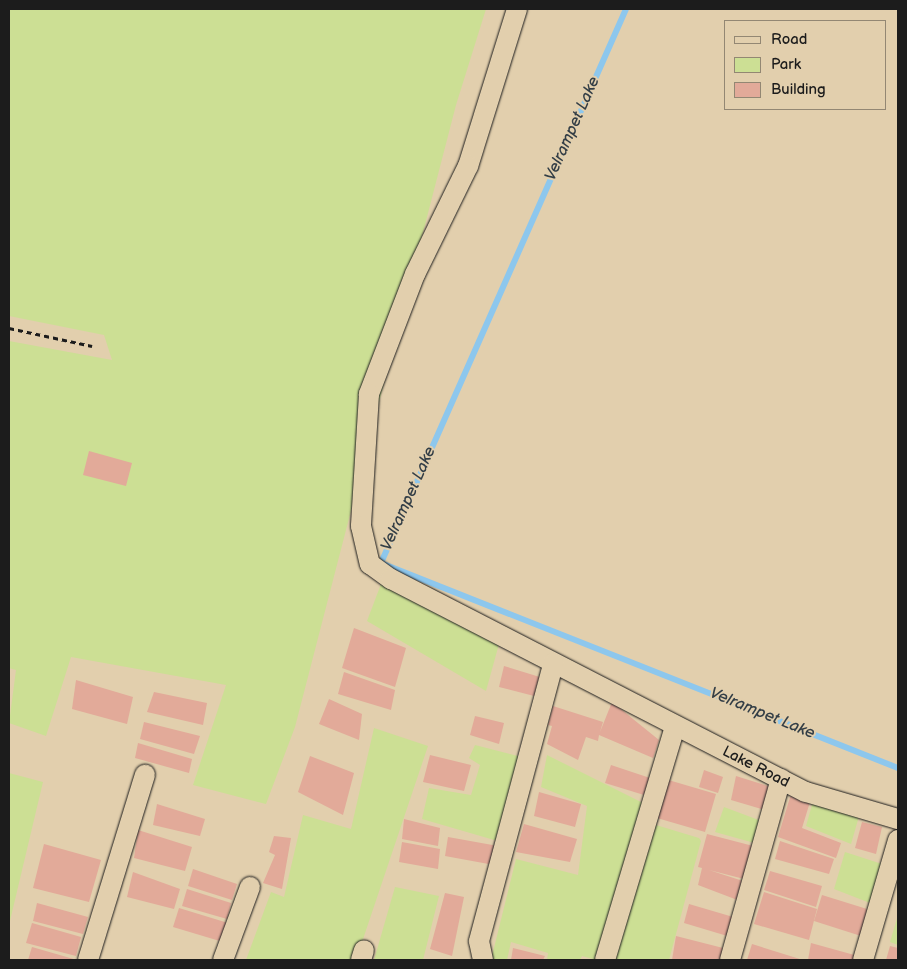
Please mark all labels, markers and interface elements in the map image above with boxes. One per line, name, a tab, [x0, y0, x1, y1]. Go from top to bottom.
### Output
legend	[724, 20, 887, 110]
text: Road	[771, 30, 807, 49]
text: Park	[771, 55, 801, 74]
water label: Velrampet Lake	[541, 74, 605, 184]
text: Building	[771, 80, 826, 99]
water label: Velrampet Lake	[377, 444, 441, 554]
water label: Velrampet Lake	[707, 684, 817, 744]
street label: Lake Road	[719, 742, 793, 792]

